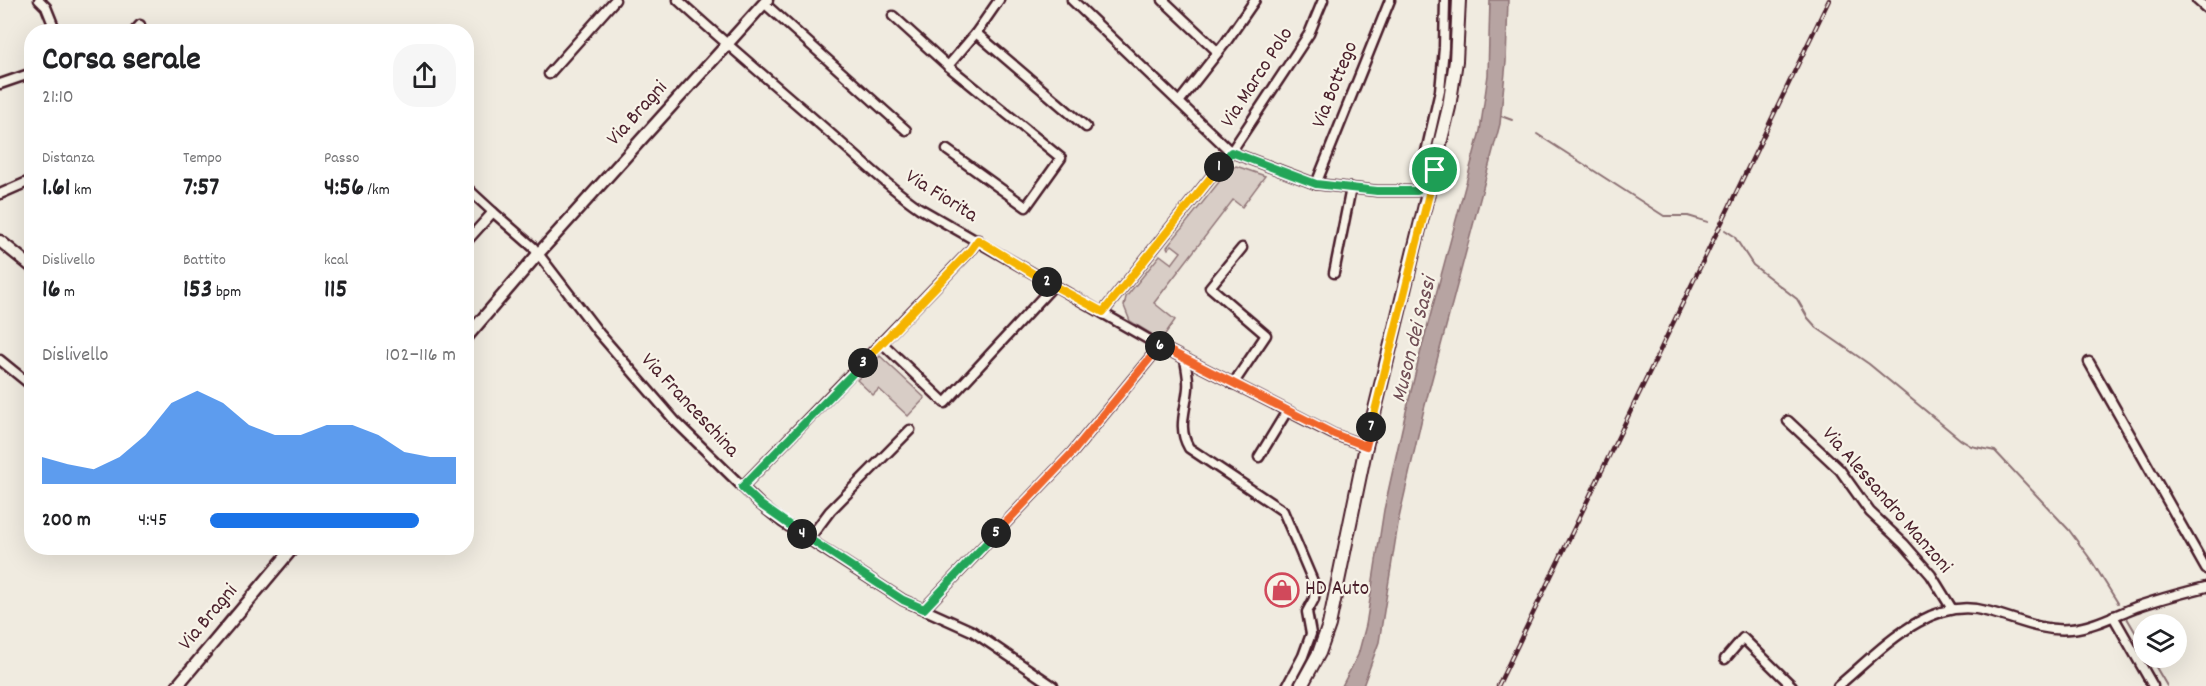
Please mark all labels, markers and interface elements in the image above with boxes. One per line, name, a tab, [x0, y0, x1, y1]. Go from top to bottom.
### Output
street label: Via Marco Polo	[1214, 22, 1302, 134]
street label: Via Bottego	[1305, 37, 1367, 133]
text: Corsa serale	[42, 38, 201, 85]
button: share	[393, 44, 456, 107]
street label: Via Bragni	[600, 75, 676, 153]
text: 21:10	[42, 84, 74, 112]
pin	[1409, 144, 1460, 195]
text: Distanza	[42, 147, 94, 170]
text: Tempo	[183, 147, 222, 170]
text: Passo	[324, 147, 359, 170]
pin: 1	[1204, 152, 1234, 182]
icon: arrive	[1418, 153, 1451, 186]
text: 1	[1217, 155, 1221, 178]
street label: Via Fiorita	[899, 163, 984, 232]
text: 1.61	[42, 170, 70, 207]
text: 7:57	[183, 170, 219, 207]
text: 4:56	[324, 170, 364, 207]
text: km	[70, 179, 92, 202]
text: /km	[364, 179, 390, 202]
text: Dislivello	[42, 249, 95, 272]
text: Battito	[183, 249, 226, 272]
text: kcal	[324, 249, 348, 272]
pin: 2	[1032, 267, 1062, 297]
text: 2	[1044, 270, 1051, 293]
water label: Muson dei Sassi	[1384, 271, 1446, 406]
text: 16	[42, 272, 60, 309]
text: 153	[183, 272, 212, 309]
text: 115	[324, 272, 347, 309]
text: m	[60, 281, 75, 304]
text: bpm	[212, 281, 241, 304]
pin: 6	[1145, 331, 1175, 361]
text: 6	[1156, 334, 1164, 357]
text: Dislivello	[42, 342, 108, 370]
text: 102–116 m	[385, 342, 456, 370]
street label: Via Franceschina	[633, 347, 746, 466]
pin: 3	[848, 348, 878, 378]
text: 3	[859, 351, 867, 374]
pin: 7	[1356, 412, 1386, 442]
text: 7	[1368, 415, 1374, 438]
street label: Via Alessandro Manzoni	[1814, 421, 1958, 581]
text: 200 m	[42, 507, 91, 535]
text: 4:45	[138, 507, 167, 535]
pin: 5	[981, 518, 1011, 548]
pin: 4	[787, 519, 817, 549]
text: 5	[992, 521, 1000, 544]
text: 4	[799, 522, 805, 545]
shop icon: HD Auto	[1264, 572, 1300, 608]
place label: HD Auto	[1305, 575, 1369, 605]
street label: Via Bragni	[172, 578, 246, 658]
map controls	[2133, 614, 2187, 668]
button: layers	[2133, 614, 2187, 668]

